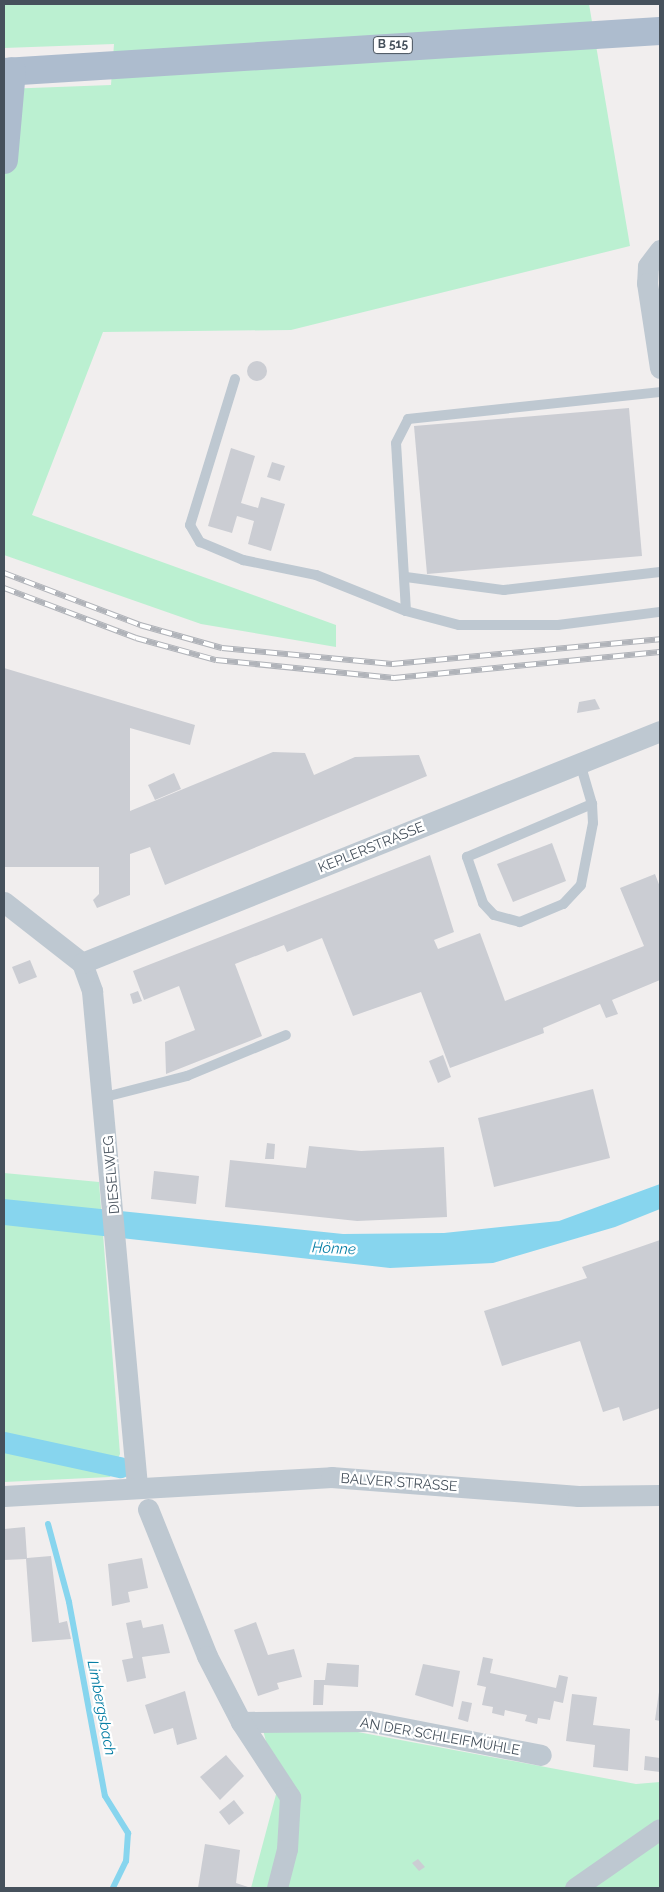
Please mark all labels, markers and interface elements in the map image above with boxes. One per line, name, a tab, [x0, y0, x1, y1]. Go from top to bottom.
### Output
road number: B 515	[372, 36, 414, 54]
street label: KEPLERSTRASSE	[315, 818, 427, 876]
street label: DIESELWEG	[99, 1135, 123, 1215]
water label: Hönne	[312, 1239, 356, 1259]
street label: BALVER STRASSE	[340, 1470, 458, 1494]
water label: Limbergsbach	[83, 1659, 119, 1757]
street label: AN DER SCHLEIFMÜHLE	[359, 1714, 521, 1758]

